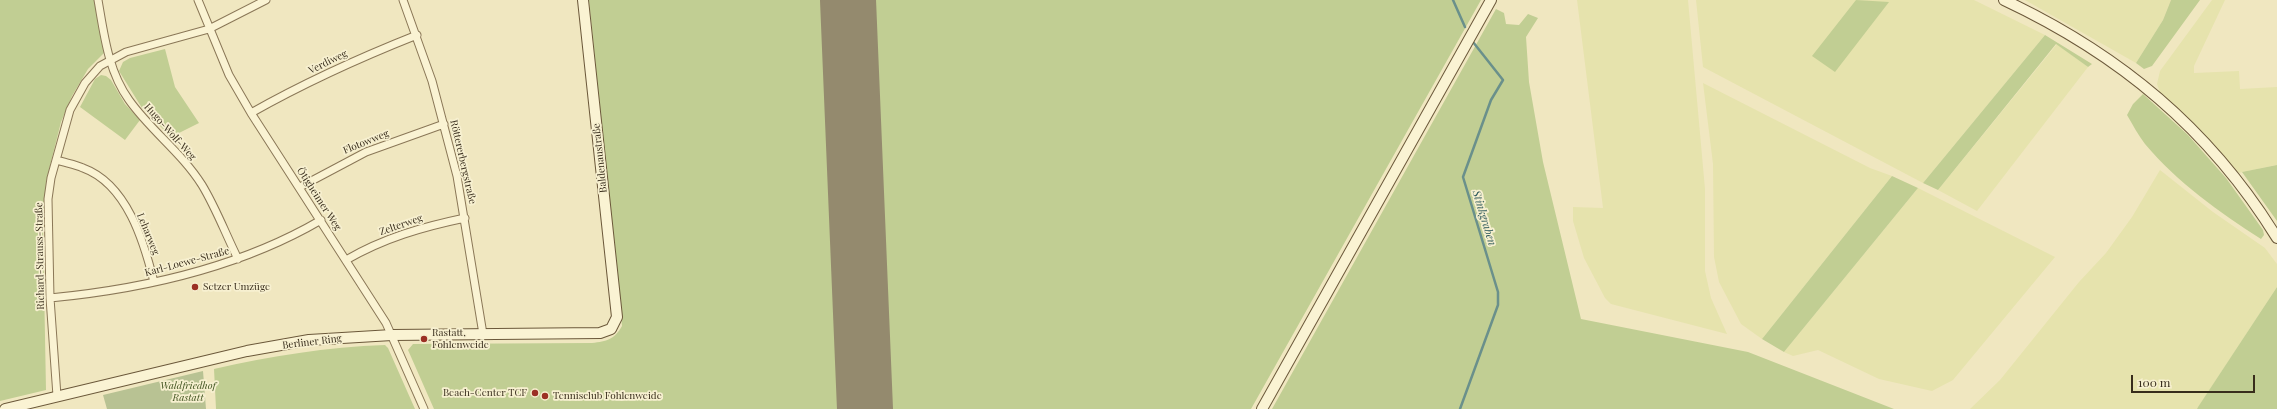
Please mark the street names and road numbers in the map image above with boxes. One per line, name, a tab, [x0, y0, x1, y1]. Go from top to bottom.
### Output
street label: Verdiweg	[307, 47, 349, 77]
street label: Hugo-Wolf-Weg	[141, 101, 199, 163]
street label: Röttererbergstraße	[447, 119, 479, 205]
street label: Baldenaustraße	[590, 123, 610, 193]
street label: Flotowweg	[341, 127, 391, 157]
street label: Ötigheimer Weg	[294, 165, 344, 233]
street label: Richard-Strauss-Straße	[33, 202, 47, 310]
street label: Leharweg	[134, 211, 162, 257]
street label: Zelterweg	[378, 212, 424, 238]
street label: Karl-Loewe-Straße	[143, 245, 231, 279]
street label: Berliner Ring	[282, 332, 342, 352]

